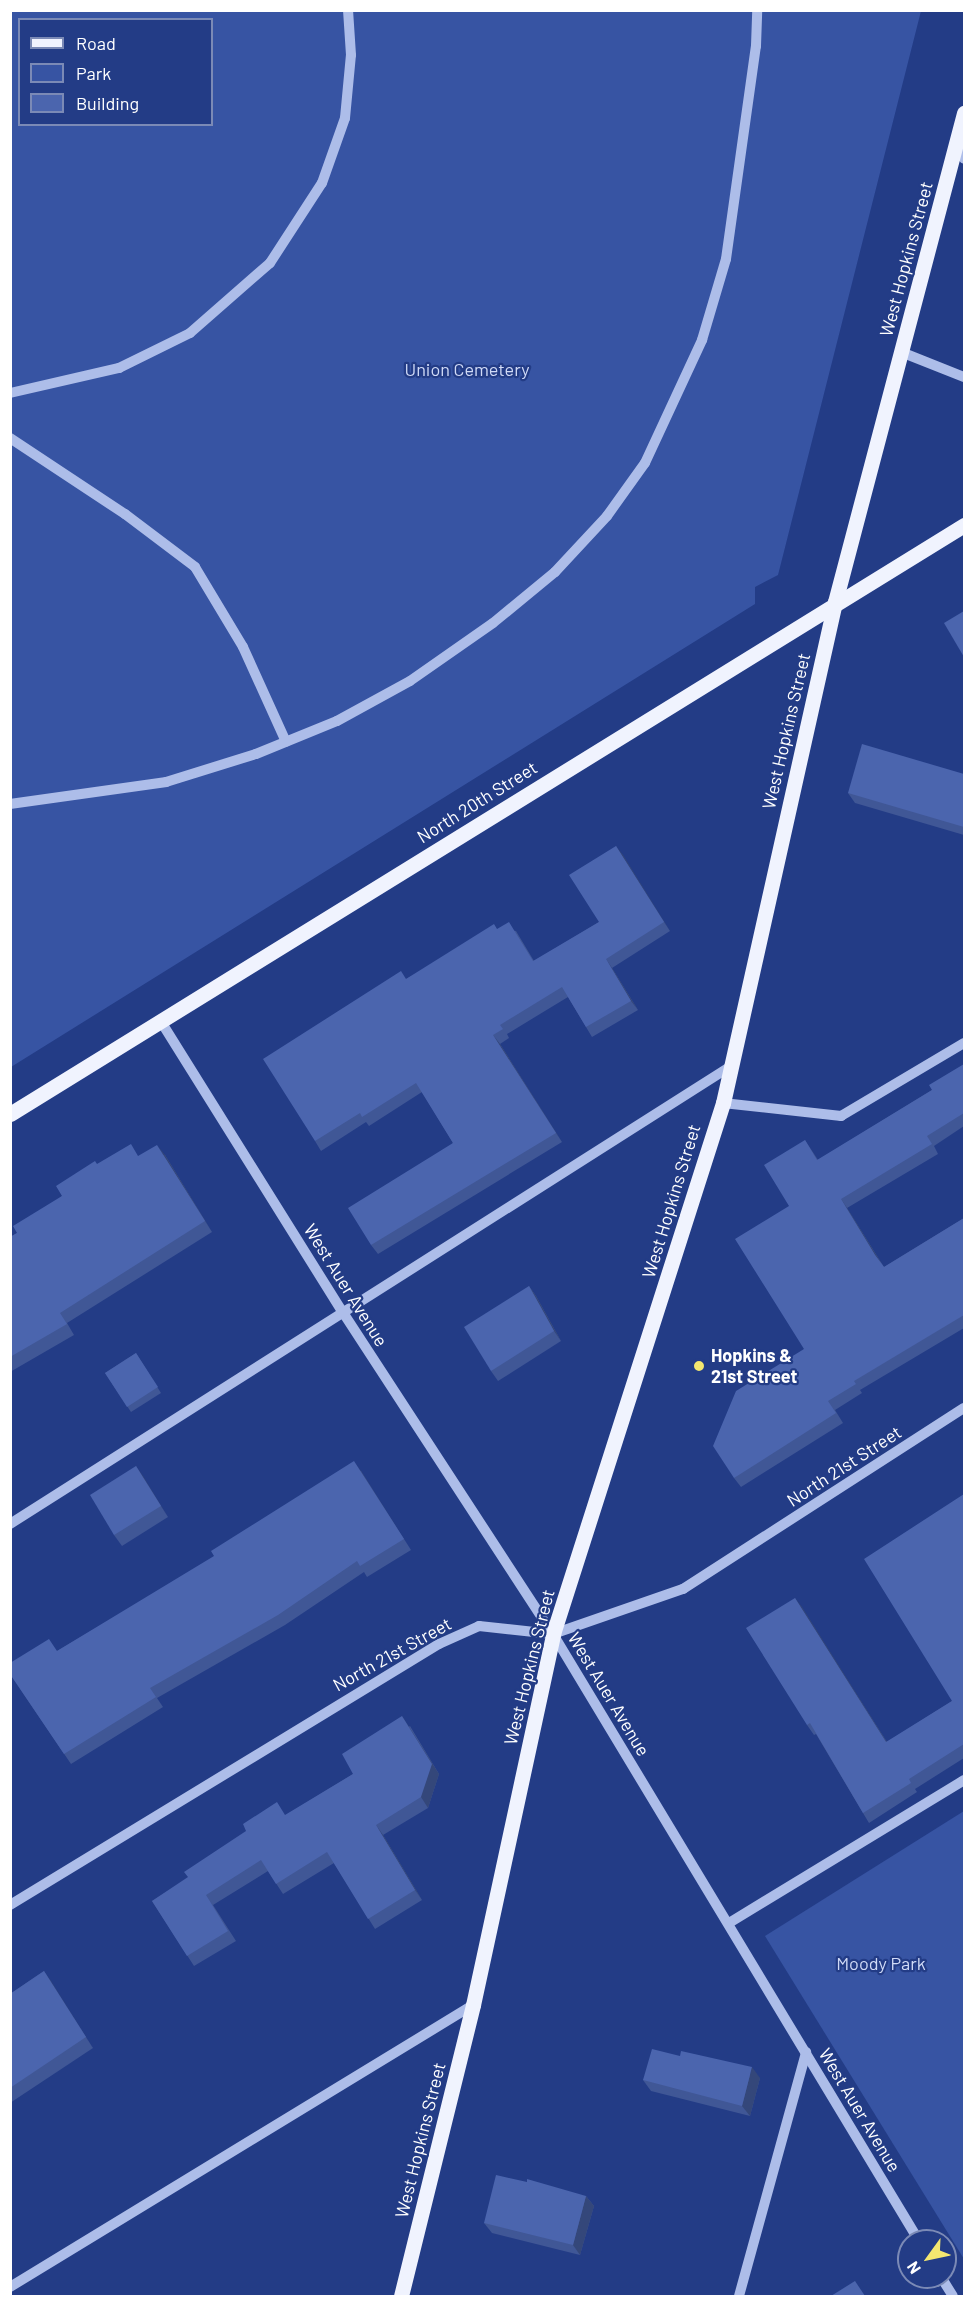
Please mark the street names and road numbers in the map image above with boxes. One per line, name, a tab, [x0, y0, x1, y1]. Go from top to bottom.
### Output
street label: West Hopkins Street	[875, 179, 937, 339]
street label: West Hopkins Street	[758, 651, 814, 811]
street label: North 20th Street	[413, 756, 541, 848]
street label: West Hopkins Street	[637, 1122, 705, 1280]
street label: West Auer Avenue	[300, 1220, 392, 1350]
street label: North 21st Street	[783, 1421, 905, 1511]
street label: West Hopkins Street	[499, 1587, 559, 1747]
street label: North 21st Street	[329, 1612, 455, 1696]
street label: West Auer Avenue	[564, 1628, 654, 1760]
street label: West Auer Avenue	[815, 2044, 905, 2176]
street label: West Hopkins Street	[390, 2060, 450, 2220]

